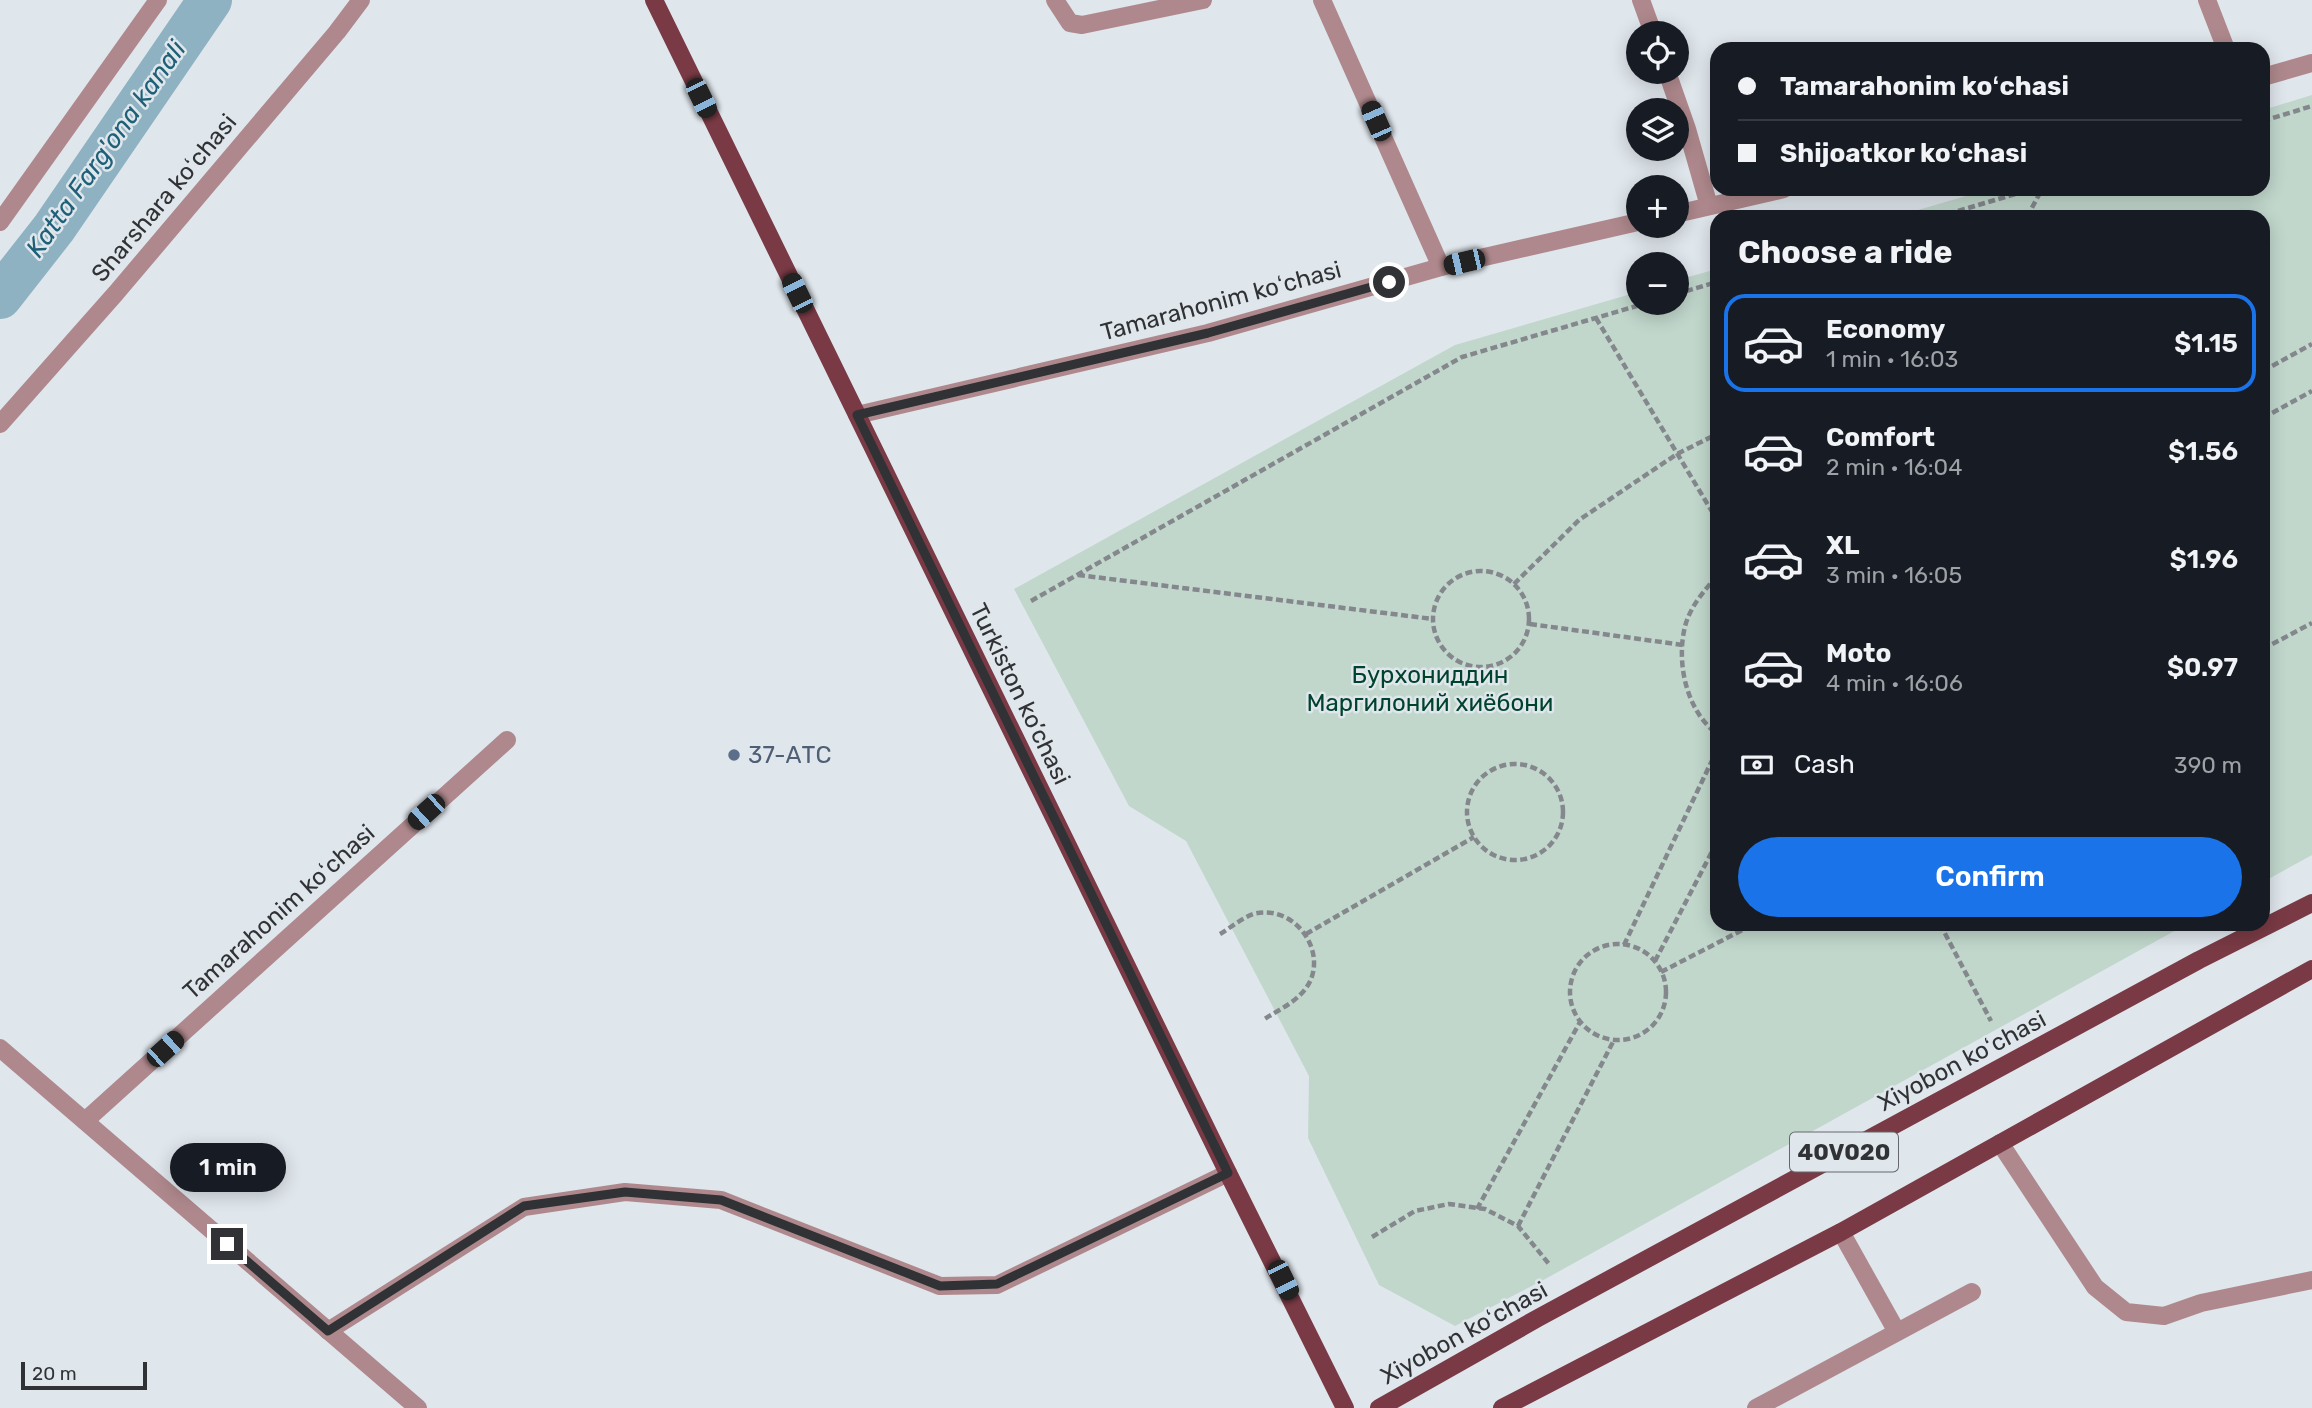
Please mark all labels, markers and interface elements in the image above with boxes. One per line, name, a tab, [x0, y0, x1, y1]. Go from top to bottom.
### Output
map controls	[1626, 21, 1689, 315]
button: locate	[1626, 21, 1689, 84]
water label: Katta Farg'ona kanali	[19, 34, 193, 263]
text: Tamarahonim koʻchasi	[1780, 71, 2069, 102]
car	[683, 75, 720, 121]
car	[1358, 98, 1395, 144]
button: layers	[1626, 98, 1689, 161]
street label: Sharshara koʻchasi	[86, 109, 242, 287]
text: Shijoatkor koʻchasi	[1780, 138, 2027, 169]
button: +	[1626, 175, 1689, 238]
text: Choose a ride	[1738, 233, 1952, 271]
car	[1442, 247, 1487, 277]
button: −	[1626, 252, 1689, 315]
street label: Tamarahonim koʻchasi	[1098, 255, 1344, 347]
route start	[1373, 266, 1405, 298]
car	[779, 270, 816, 316]
icon: car	[1742, 312, 1805, 375]
text: Economy	[1826, 314, 1945, 345]
text: $1.15	[2174, 328, 2238, 359]
text: 1 min · 16:03	[1826, 345, 1958, 373]
icon: car	[1742, 420, 1805, 483]
text: Comfort	[1826, 422, 1935, 453]
text: $1.56	[2168, 436, 2238, 467]
text: 2 min · 16:04	[1826, 453, 1962, 481]
icon: car	[1742, 528, 1805, 591]
text: XL	[1826, 530, 1859, 561]
text: $1.96	[2170, 544, 2238, 575]
text: 3 min · 16:05	[1826, 561, 1962, 589]
street label: Turkiston ko’chasi	[964, 599, 1076, 789]
icon: car	[1742, 636, 1805, 699]
text: Moto	[1826, 638, 1891, 669]
text: $0.97	[2167, 652, 2238, 683]
park label: Бурхониддин Маргилоний хиёбони	[1307, 661, 1553, 717]
text: 4 min · 16:06	[1826, 669, 1963, 697]
place label: 37-АТС	[748, 741, 831, 769]
icon: cash	[1738, 746, 1776, 784]
marker: 37-АТС	[726, 747, 742, 763]
text: Cash	[1794, 749, 1855, 780]
text: 390 m	[2174, 751, 2242, 779]
car	[404, 790, 449, 834]
street label: Tamarahonim koʻchasi	[178, 819, 380, 1005]
button: Confirm	[1738, 837, 2242, 917]
street label: Xiyobon koʻchasi	[1873, 1005, 2051, 1117]
car	[143, 1027, 188, 1071]
road number: 40V020	[1790, 1133, 1898, 1172]
callout: 1 min	[169, 1142, 285, 1192]
text: 1 min	[199, 1153, 257, 1181]
route end	[211, 1228, 243, 1260]
car	[1265, 1257, 1302, 1303]
street label: Xiyobon koʻchasi	[1376, 1276, 1552, 1390]
scale bar	[21, 1359, 147, 1391]
text: 20 m	[32, 1362, 77, 1385]

